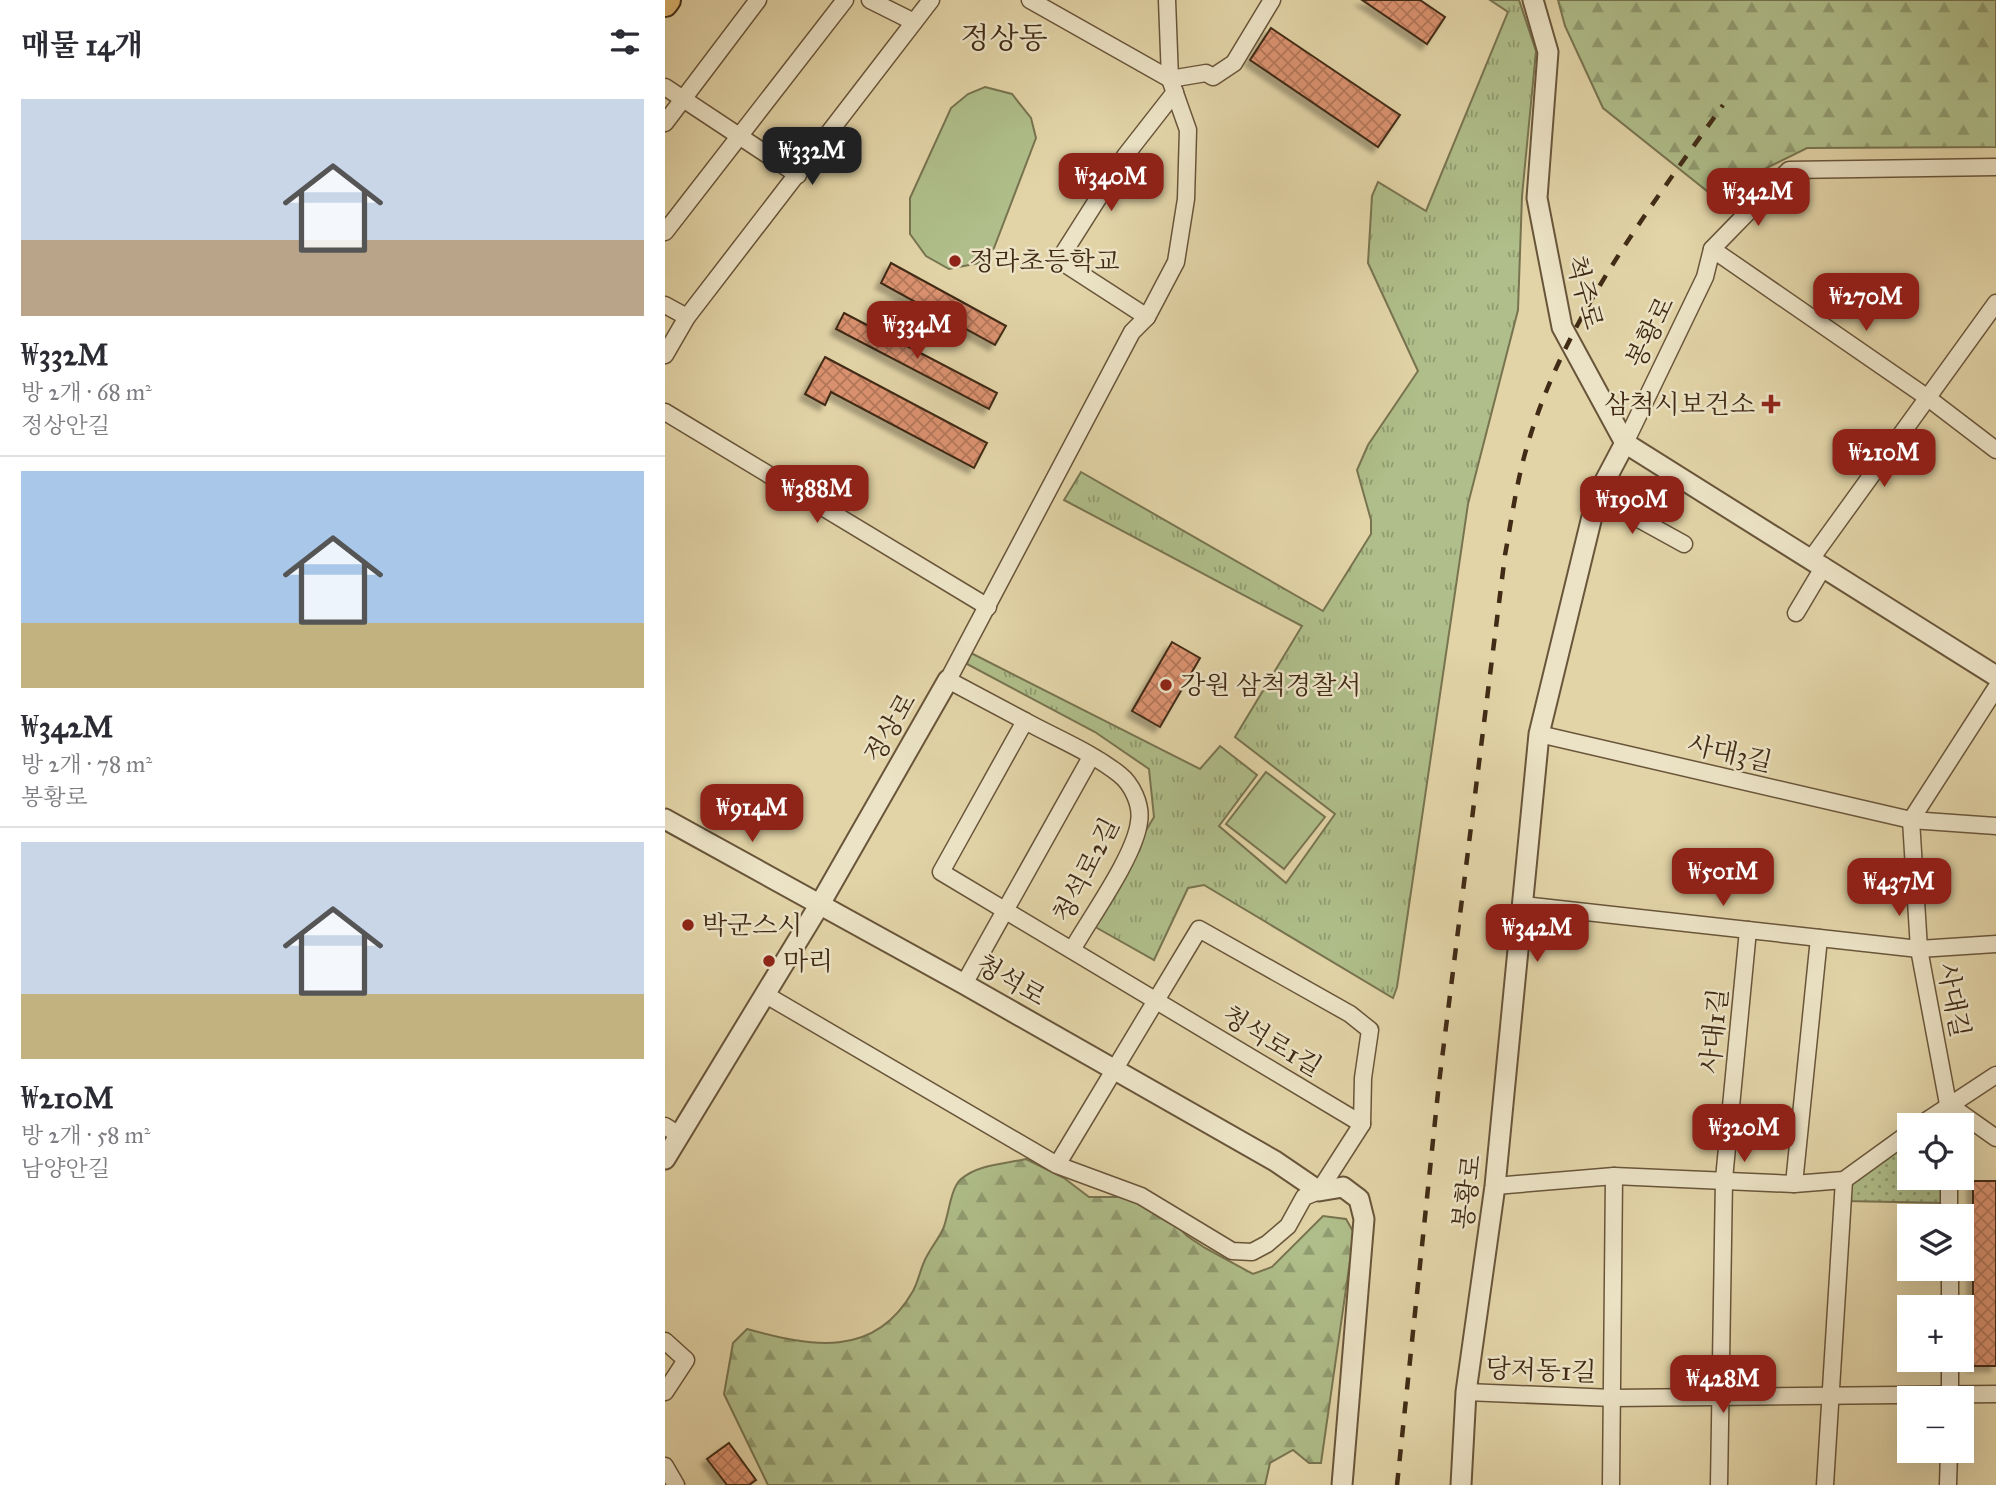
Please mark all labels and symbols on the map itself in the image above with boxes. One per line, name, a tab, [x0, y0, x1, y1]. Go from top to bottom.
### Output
district label: 정상동	[961, 20, 1047, 56]
pin: ₩332M	[763, 128, 861, 187]
pin: ₩340M	[1062, 154, 1160, 213]
pin: ₩342M	[1709, 168, 1807, 228]
place label: 정라초등학교	[969, 245, 1120, 277]
street label: 척주로	[1560, 251, 1610, 333]
marker: 정라초등학교	[947, 253, 963, 269]
pin: ₩270M	[1817, 274, 1915, 333]
street label: 봉황로	[1619, 291, 1681, 373]
pin: ₩334M	[868, 302, 966, 361]
place label: 삼척시보건소	[1604, 388, 1755, 420]
marker: 삼척시보건소	[1761, 394, 1781, 414]
pin: ₩210M	[1835, 430, 1933, 489]
pin: ₩388M	[768, 466, 866, 525]
pin: ₩190M	[1583, 476, 1681, 536]
place label: 강원 삼척경찰서	[1180, 669, 1361, 701]
marker: 강원 삼척경찰서	[1158, 677, 1174, 693]
street label: 정상로	[857, 687, 923, 769]
street label: 사대3길	[1685, 728, 1775, 778]
pin: ₩914M	[703, 784, 801, 844]
street label: 청석로2길	[1046, 812, 1126, 928]
pin: ₩501M	[1674, 848, 1772, 908]
pin: ₩437M	[1850, 858, 1948, 918]
pin: ₩342M	[1488, 904, 1586, 964]
place label: 박군스시	[702, 909, 802, 941]
marker: 박군스시	[680, 917, 696, 933]
place label: 마리	[783, 945, 833, 977]
street label: 청석로	[970, 947, 1052, 1013]
marker: 마리	[761, 953, 777, 969]
street label: 사대길	[1931, 960, 1977, 1040]
street label: 사대1길	[1694, 987, 1734, 1075]
street label: 청석로1길	[1216, 999, 1328, 1083]
pin: ₩320M	[1695, 1104, 1793, 1164]
street label: 봉황로	[1447, 1153, 1487, 1231]
street label: 당저동1길	[1485, 1352, 1597, 1388]
pin: ₩428M	[1674, 1356, 1772, 1415]

